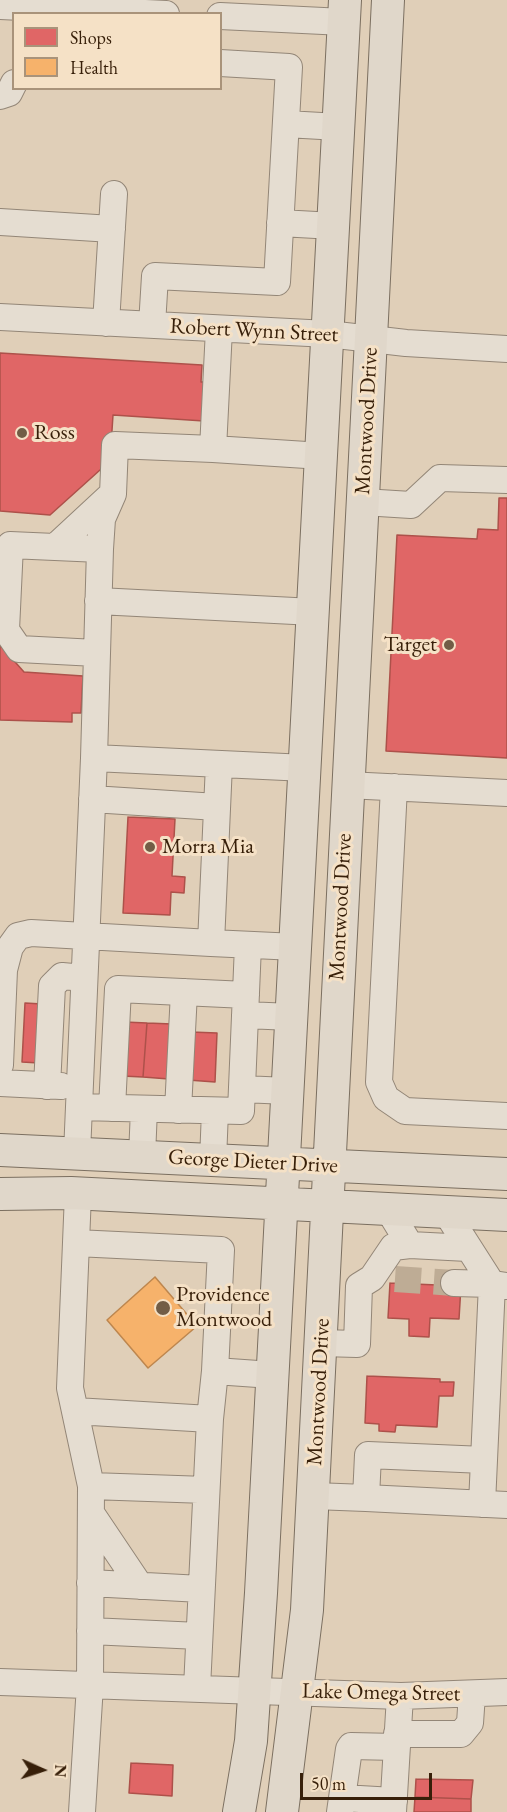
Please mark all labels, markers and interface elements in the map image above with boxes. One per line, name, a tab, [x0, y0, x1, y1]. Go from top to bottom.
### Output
legend	[12, 12, 222, 90]
text: Shops	[70, 26, 112, 49]
text: Health	[70, 56, 118, 79]
street label: Robert Wynn Street	[169, 313, 339, 349]
street label: Montwood Drive	[350, 347, 384, 495]
place label: Ross	[34, 420, 75, 446]
marker: Ross	[15, 426, 29, 440]
place label: Target	[383, 632, 437, 658]
marker: Target	[442, 638, 456, 652]
street label: Montwood Drive	[324, 833, 358, 981]
place label: Morra Mia	[162, 834, 254, 860]
marker: Morra Mia	[143, 840, 157, 854]
street label: George Dieter Drive	[167, 1144, 339, 1180]
place label: Providence Montwood	[176, 1282, 272, 1334]
marker: Providence Montwood	[154, 1299, 172, 1317]
street label: Montwood Drive	[302, 1318, 336, 1466]
street label: Lake Omega Street	[302, 1678, 460, 1708]
north arrow	[12, 1740, 72, 1800]
scale bar	[303, 1761, 435, 1799]
text: N	[50, 1764, 71, 1778]
text: 50 m	[311, 1772, 346, 1795]

